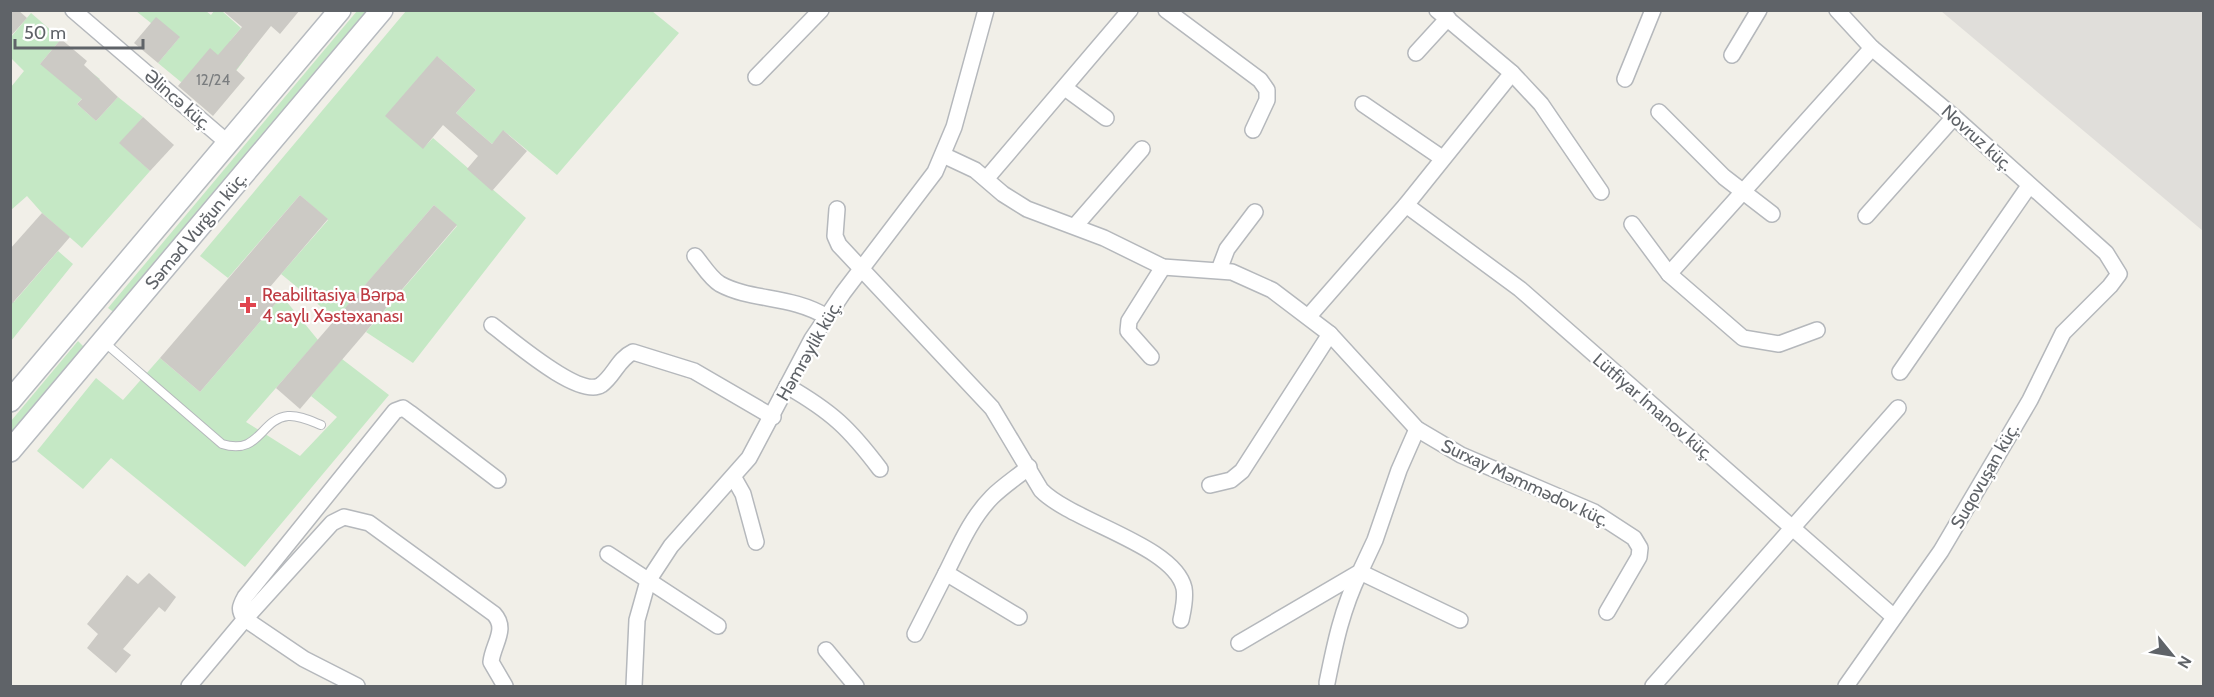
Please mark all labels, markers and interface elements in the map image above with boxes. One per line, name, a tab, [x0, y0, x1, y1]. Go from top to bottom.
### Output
scale bar	[15, 12, 142, 50]
text: 50 m	[24, 22, 66, 44]
street label: Əlincə küç.	[140, 65, 216, 135]
house number: 12/24	[196, 71, 230, 89]
street label: Novruz küç.	[1937, 100, 2017, 176]
street label: Səməd Vurğun küç.	[141, 168, 251, 294]
place label: Reabilitasiya Bәrpa 4 saylı Xəstəxanası	[262, 284, 405, 327]
marker: Reabilitasiya Bәrpa 4 saylı Xəstəxanası	[239, 296, 257, 314]
street label: Həmrəylik küç.	[772, 297, 846, 405]
street label: Lütfiyar İmanov küç.	[1588, 349, 1718, 465]
street label: Suqovuşan küç.	[1946, 420, 2024, 532]
street label: Surxay Məmmədov küç.	[1438, 435, 1612, 531]
north arrow	[2142, 625, 2202, 685]
text: N	[2174, 653, 2196, 672]

